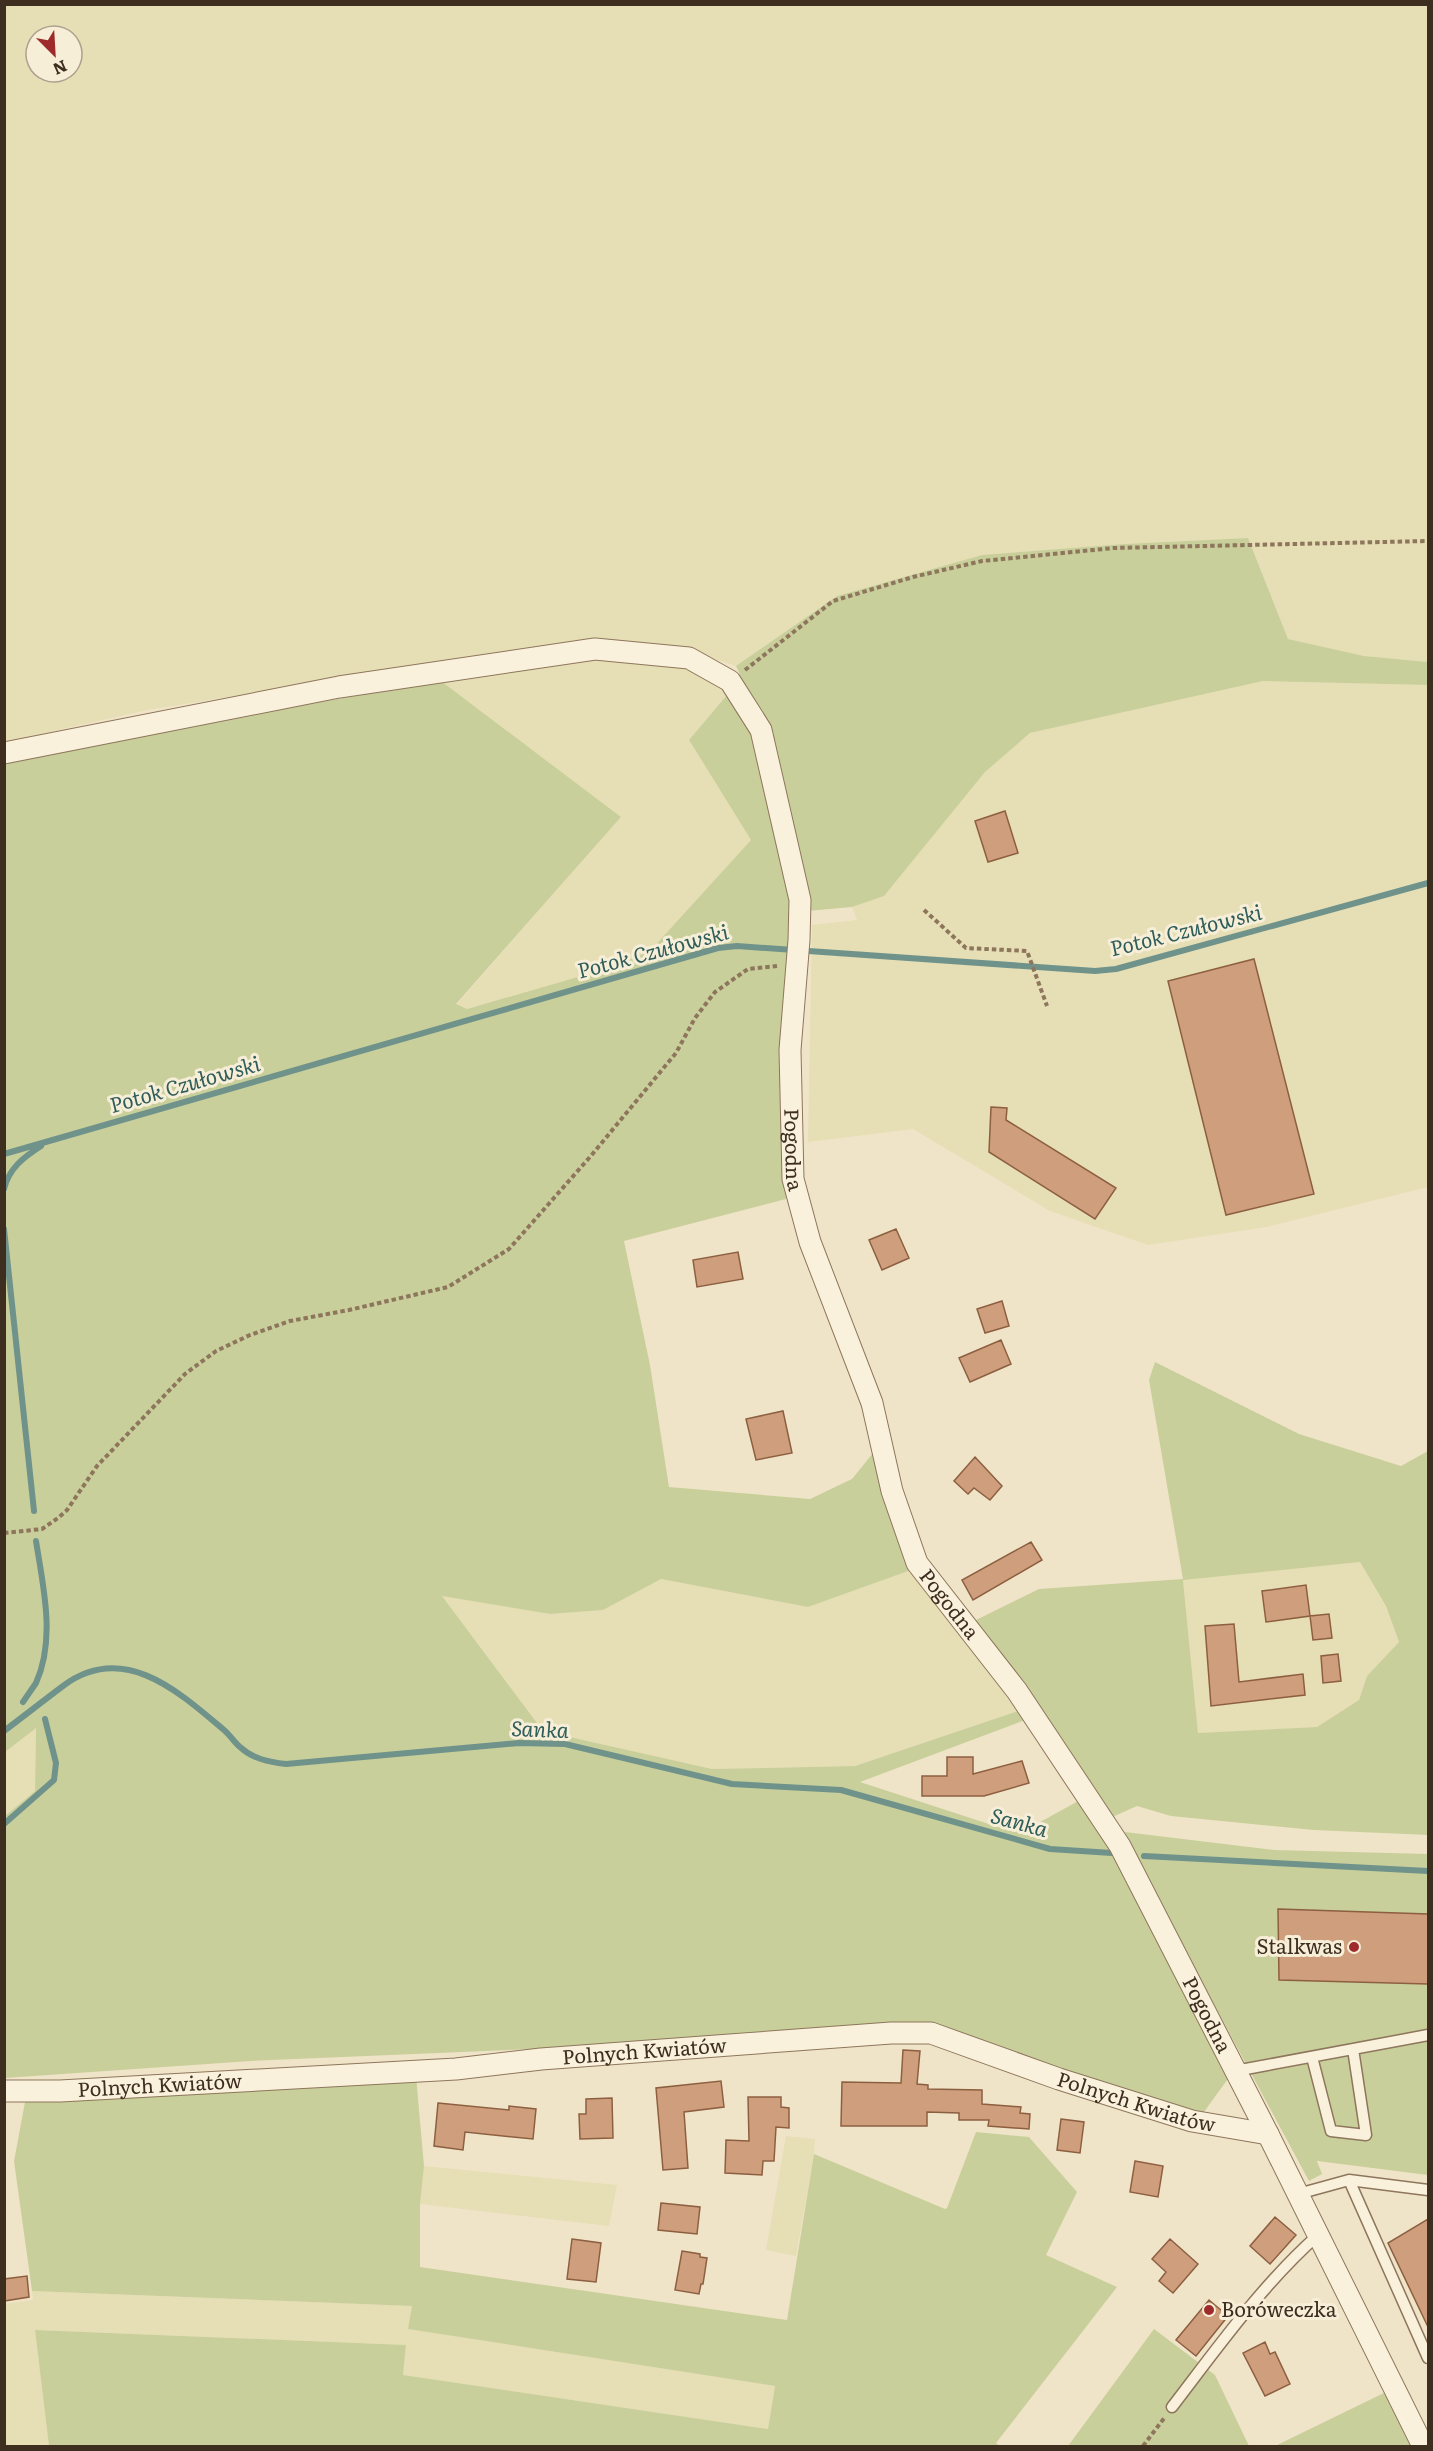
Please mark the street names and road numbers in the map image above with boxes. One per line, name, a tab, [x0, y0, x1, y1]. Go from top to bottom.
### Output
street label: Pogodna	[778, 1108, 813, 1194]
street label: Pogodna	[914, 1561, 988, 1645]
street label: Pogodna	[1176, 1970, 1241, 2058]
street label: Polnych Kwiatów	[561, 2028, 728, 2070]
street label: Polnych Kwiatów	[1054, 2062, 1219, 2138]
street label: Polnych Kwiatów	[77, 2064, 244, 2103]

